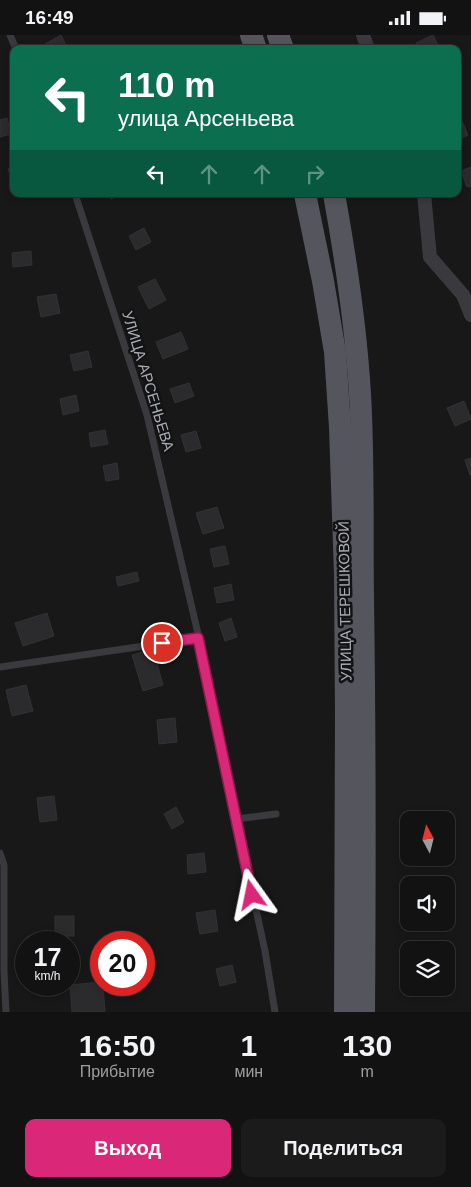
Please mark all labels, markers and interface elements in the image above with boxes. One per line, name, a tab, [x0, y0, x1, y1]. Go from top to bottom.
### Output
text: 16:49	[25, 7, 74, 28]
icon: left	[35, 65, 100, 130]
text: 110 m	[118, 65, 215, 104]
text: улица Арсеньева	[118, 106, 294, 131]
icon: left	[142, 160, 170, 188]
icon: ahead	[195, 160, 223, 188]
icon: ahead	[248, 160, 276, 188]
icon: right	[301, 160, 329, 188]
street label: УЛИЦА АРСЕНЬЕВА	[119, 309, 178, 453]
street label: УЛИЦА ТЕРЕШКОВОЙ	[335, 521, 354, 681]
pin	[141, 622, 183, 664]
icon: arrive	[148, 629, 176, 657]
north arrow	[400, 811, 455, 866]
map controls	[400, 811, 455, 996]
position arrow	[225, 868, 277, 920]
button: sound	[400, 876, 455, 931]
speed limit sign: 20	[90, 931, 155, 996]
button: layers	[400, 941, 455, 996]
text: 17	[34, 943, 61, 971]
text: km/h	[34, 969, 61, 983]
text: 16:50	[79, 1029, 156, 1062]
text: 1	[240, 1029, 257, 1062]
text: 130	[342, 1029, 392, 1062]
text: Прибытие	[80, 1063, 155, 1080]
text: мин	[234, 1063, 263, 1080]
text: m	[360, 1063, 374, 1080]
button: Выход	[25, 1119, 231, 1177]
button: Поделиться	[241, 1119, 446, 1177]

